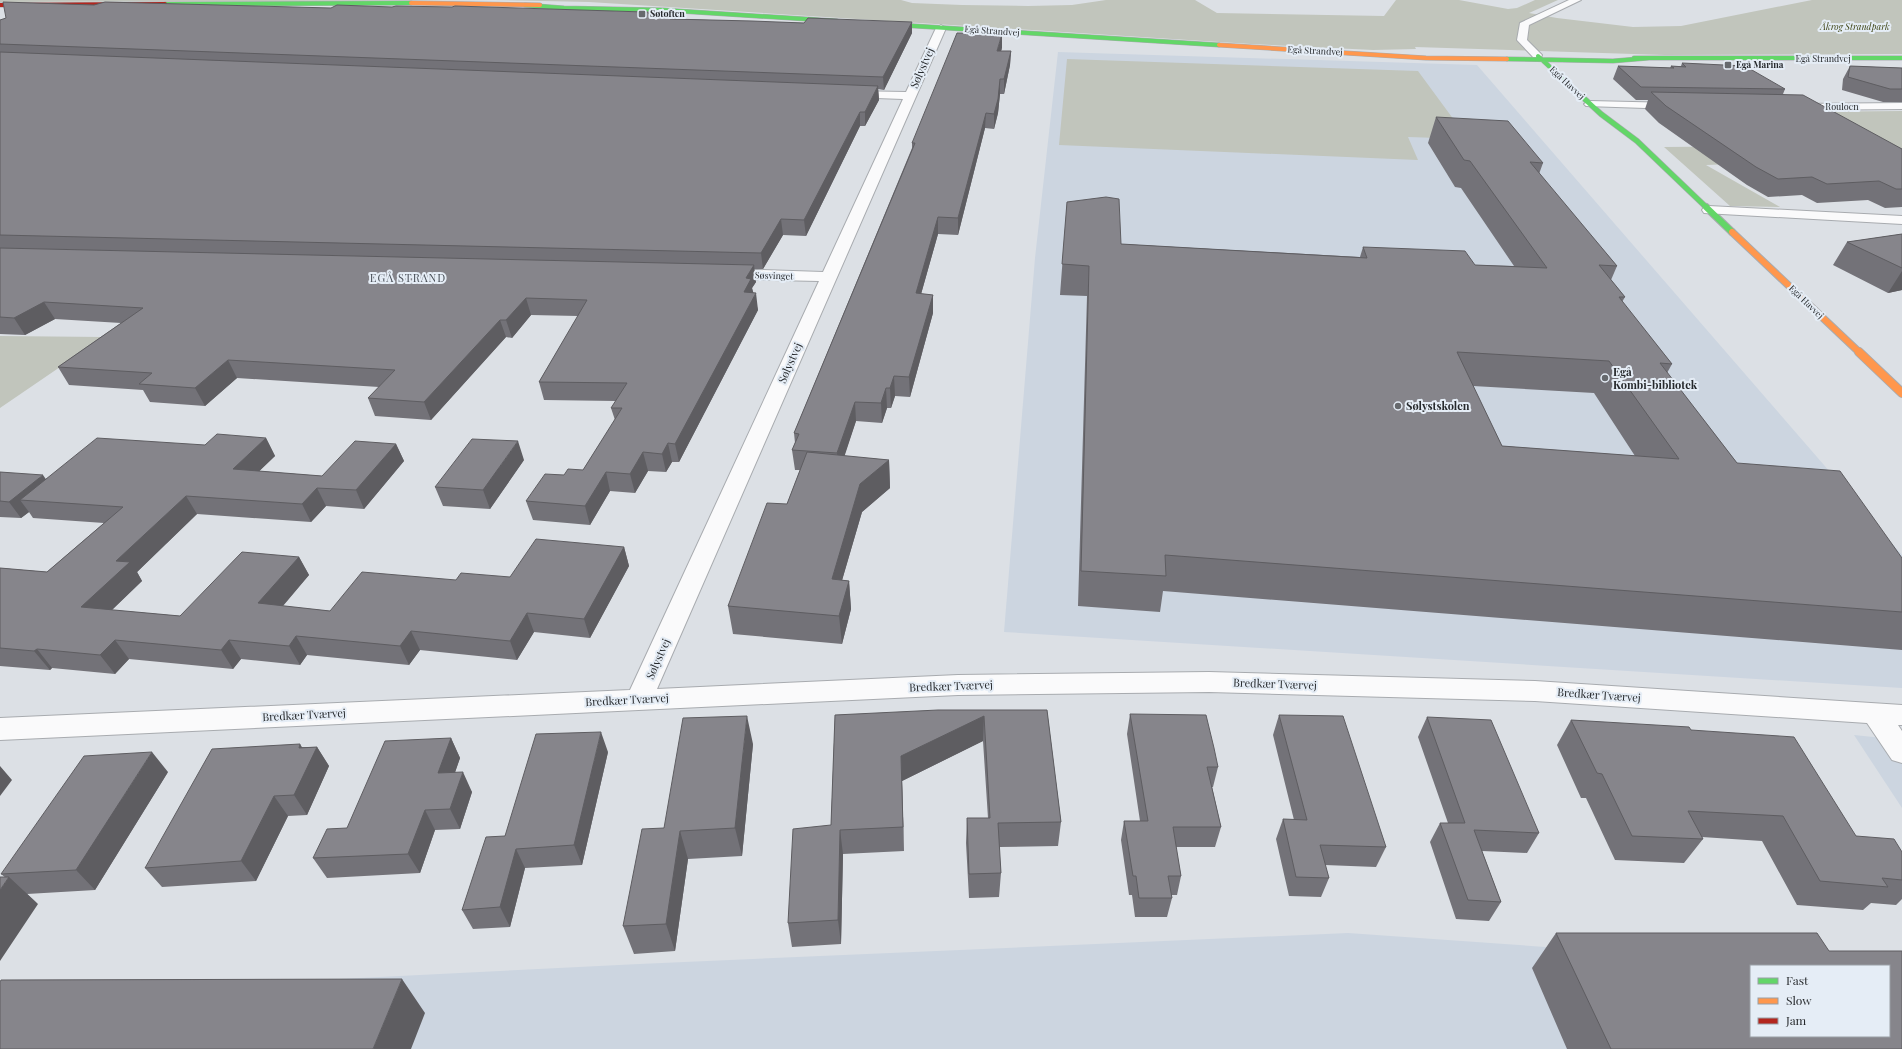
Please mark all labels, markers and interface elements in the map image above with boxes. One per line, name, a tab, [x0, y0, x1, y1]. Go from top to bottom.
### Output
place label: Søtoften	[650, 7, 685, 19]
marker: Søtoften	[637, 9, 647, 19]
park label: Åkrog Strandpark	[1819, 20, 1890, 32]
street label: Egå Strandvej	[964, 22, 1020, 38]
street label: Egå Strandvej	[1287, 43, 1343, 57]
street label: Sølystvej	[906, 45, 937, 91]
street label: Egå Strandvej	[1795, 52, 1851, 64]
place label: Egå Marina	[1736, 58, 1784, 70]
marker: Egå Marina	[1723, 60, 1733, 70]
street label: Egå Havvej	[1548, 63, 1588, 102]
street label: Rouloen	[1825, 100, 1859, 112]
street label: Søsvinget	[755, 268, 794, 282]
district label: EGÅ STRAND	[370, 270, 446, 285]
street label: Egå Havvej	[1787, 282, 1827, 321]
street label: Sølystvej	[774, 340, 805, 386]
place label: Egå Kombi-bibliotek	[1613, 364, 1698, 392]
marker: Egå Kombi-bibliotek	[1600, 373, 1610, 383]
place label: Sølystskolen	[1406, 398, 1470, 413]
marker: Sølystskolen	[1393, 401, 1403, 411]
street label: Sølystvej	[642, 636, 673, 682]
street label: Bredkær Tværvej	[1233, 675, 1317, 692]
street label: Bredkær Tværvej	[909, 677, 993, 694]
street label: Bredkær Tværvej	[1557, 684, 1641, 705]
street label: Bredkær Tværvej	[585, 690, 669, 709]
street label: Bredkær Tværvej	[262, 705, 346, 724]
legend	[1750, 965, 1890, 1037]
text: Fast	[1786, 972, 1809, 988]
text: Slow	[1786, 992, 1812, 1008]
text: Jam	[1785, 1012, 1807, 1028]

